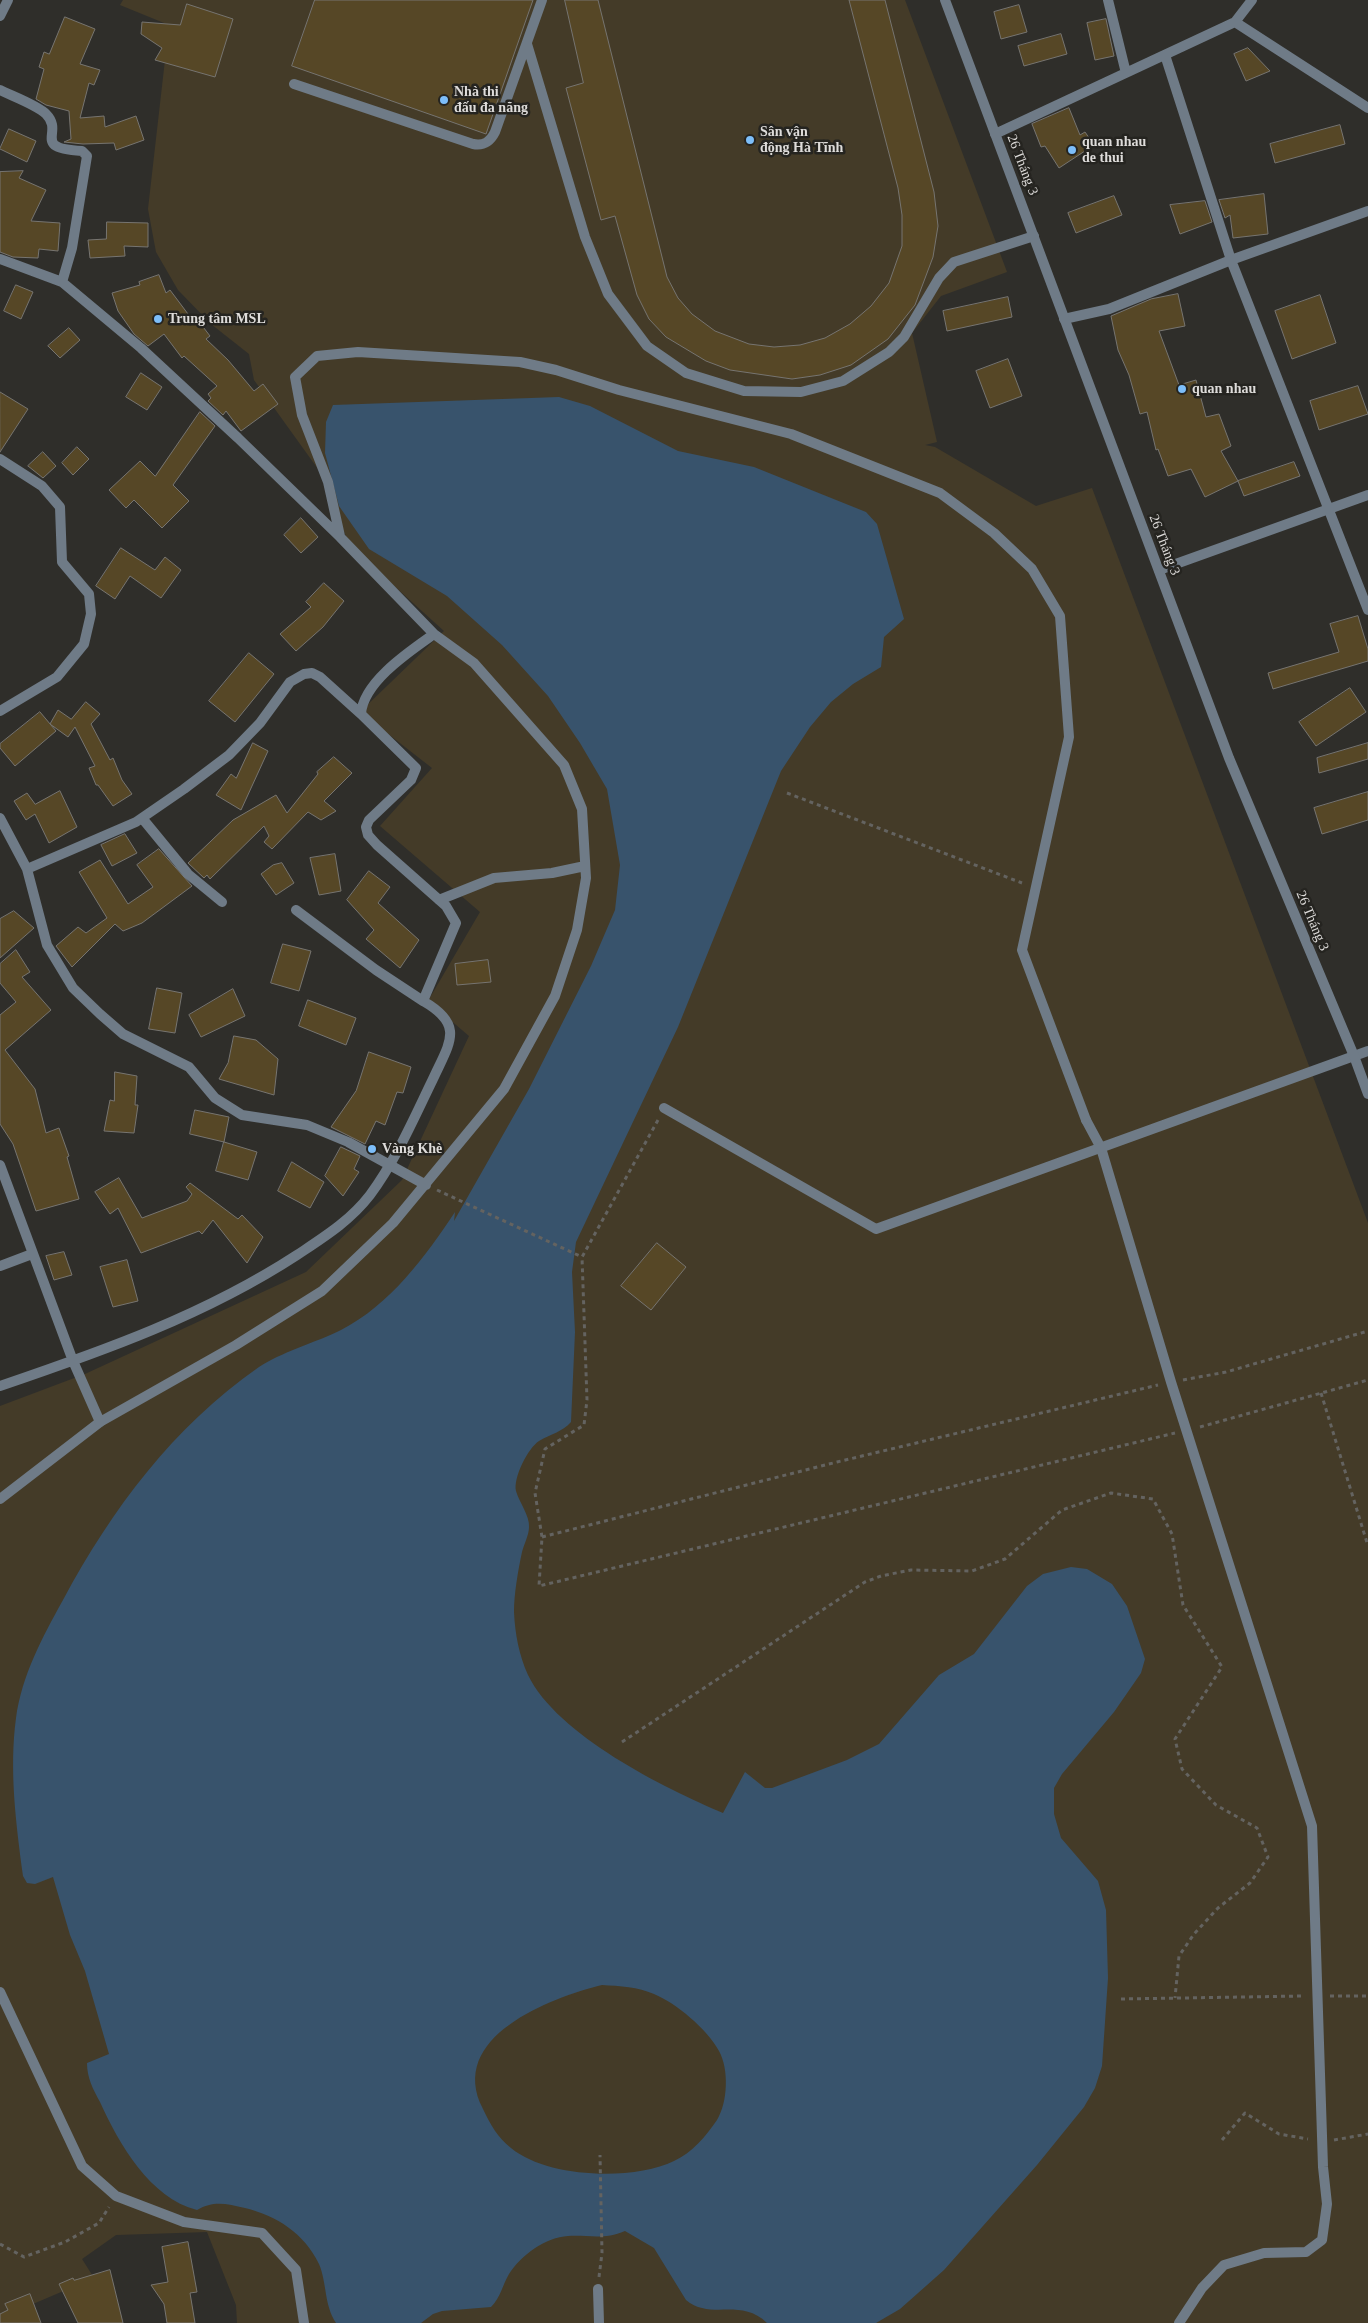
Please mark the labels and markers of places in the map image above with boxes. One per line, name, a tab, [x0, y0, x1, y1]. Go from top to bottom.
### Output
place label: Nhà thi đấu đa năng	[454, 84, 528, 116]
marker: Nhà thi đấu đa năng	[438, 94, 450, 106]
place label: Sân vận động Hà Tĩnh	[760, 124, 843, 156]
marker: Sân vận động Hà Tĩnh	[744, 134, 756, 146]
place label: quan nhau de thui	[1082, 134, 1146, 166]
marker: quan nhau de thui	[1066, 144, 1078, 156]
place label: Trung tâm MSL	[168, 311, 266, 327]
marker: Trung tâm MSL	[152, 313, 164, 325]
place label: quan nhau	[1192, 381, 1256, 397]
marker: quan nhau	[1176, 383, 1188, 395]
place label: Vàng Khè	[382, 1141, 442, 1157]
marker: Vàng Khè	[366, 1143, 378, 1155]

